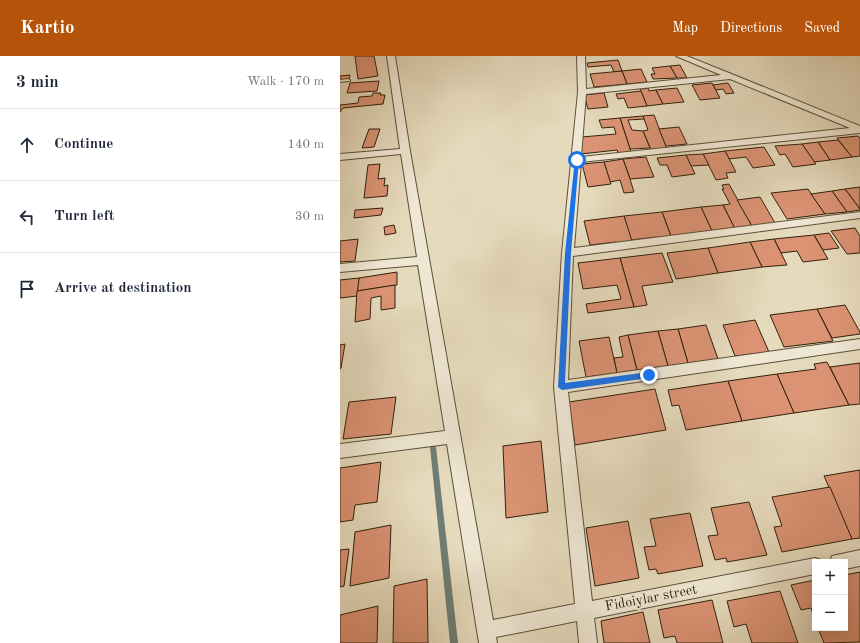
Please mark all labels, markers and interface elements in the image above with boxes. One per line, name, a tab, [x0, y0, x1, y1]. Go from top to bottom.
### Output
text: Kartio	[20, 19, 75, 38]
text: Map	[672, 21, 698, 35]
text: Directions	[720, 21, 782, 35]
text: Saved	[804, 21, 840, 35]
text: 3 min	[16, 74, 59, 91]
text: Walk · 170 m	[247, 75, 324, 88]
icon: ahead	[16, 134, 38, 156]
text: Continue	[54, 137, 113, 152]
text: 140 m	[287, 138, 324, 151]
route start	[568, 151, 586, 169]
icon: left	[16, 206, 38, 228]
text: Turn left	[54, 209, 114, 224]
text: 30 m	[295, 210, 324, 223]
icon: arrive	[16, 278, 38, 300]
text: Arrive at destination	[54, 281, 192, 296]
route end	[640, 366, 658, 384]
map controls	[812, 559, 848, 631]
button: +	[812, 559, 848, 595]
street label: Fidoiylar street	[604, 582, 698, 614]
button: −	[812, 595, 848, 631]

